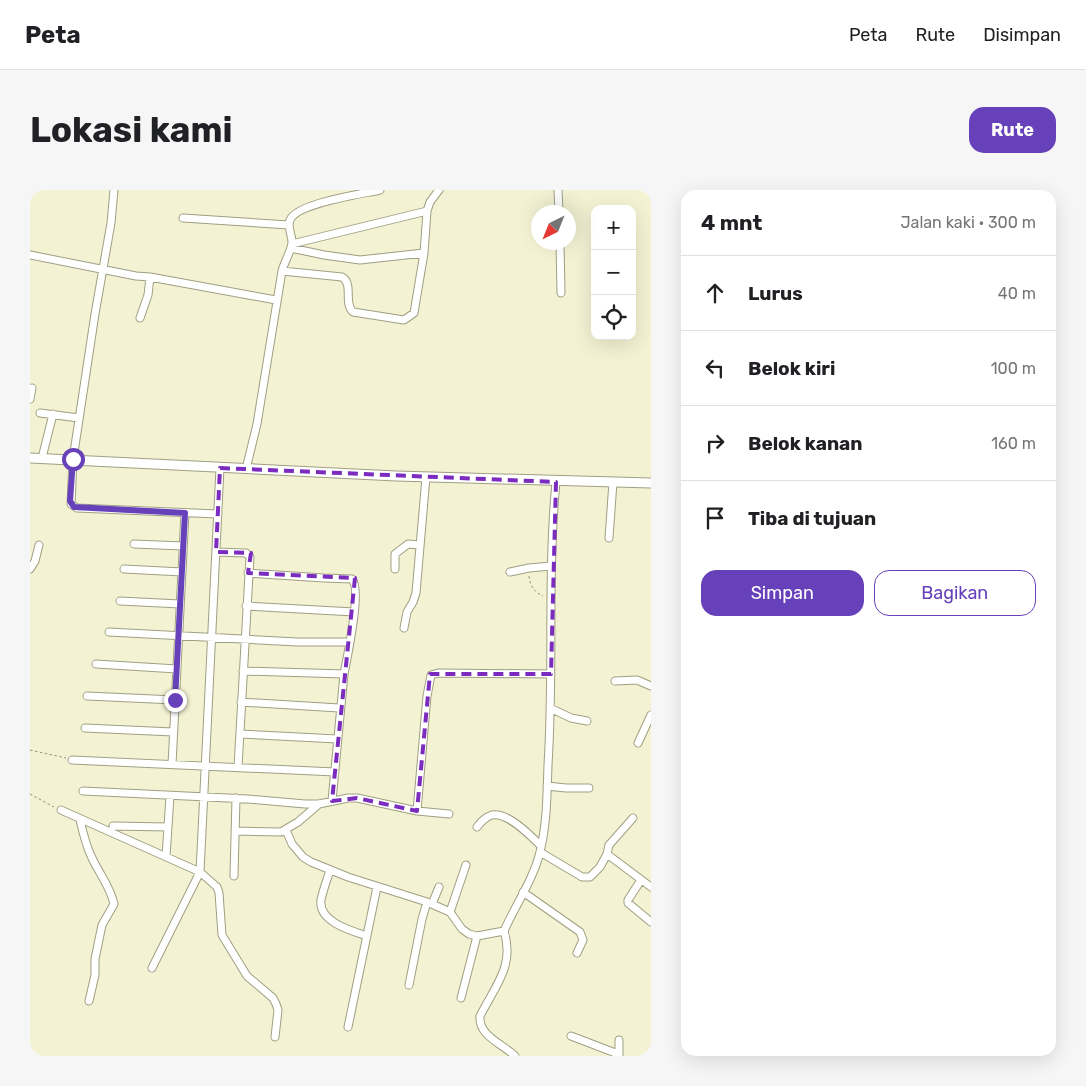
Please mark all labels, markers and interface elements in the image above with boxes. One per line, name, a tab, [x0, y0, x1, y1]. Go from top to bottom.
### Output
text: Peta	[25, 21, 81, 49]
text: Peta	[849, 24, 887, 46]
text: Rute	[915, 24, 955, 46]
text: Disimpan	[983, 24, 1061, 46]
button: Rute	[969, 107, 1056, 153]
text: Lokasi kami	[30, 109, 233, 151]
north arrow	[531, 205, 576, 250]
map controls	[591, 205, 636, 340]
button: +	[591, 205, 636, 250]
text: 4 mnt	[701, 210, 762, 235]
text: Jalan kaki · 300 m	[900, 213, 1036, 232]
button: −	[591, 250, 636, 295]
icon: ahead	[701, 279, 729, 307]
text: Lurus	[748, 282, 803, 305]
text: 40 m	[998, 284, 1036, 303]
button: locate	[591, 295, 636, 340]
icon: left	[701, 354, 729, 382]
text: Belok kiri	[748, 357, 835, 380]
text: 100 m	[991, 359, 1036, 378]
icon: right	[701, 429, 729, 457]
text: Belok kanan	[748, 432, 863, 455]
text: 160 m	[991, 434, 1036, 453]
route start	[62, 448, 85, 471]
icon: arrive	[701, 504, 729, 532]
text: Tiba di tujuan	[748, 507, 876, 530]
button: Simpan	[701, 570, 864, 616]
button: Bagikan	[874, 570, 1036, 616]
route end	[164, 689, 187, 712]

